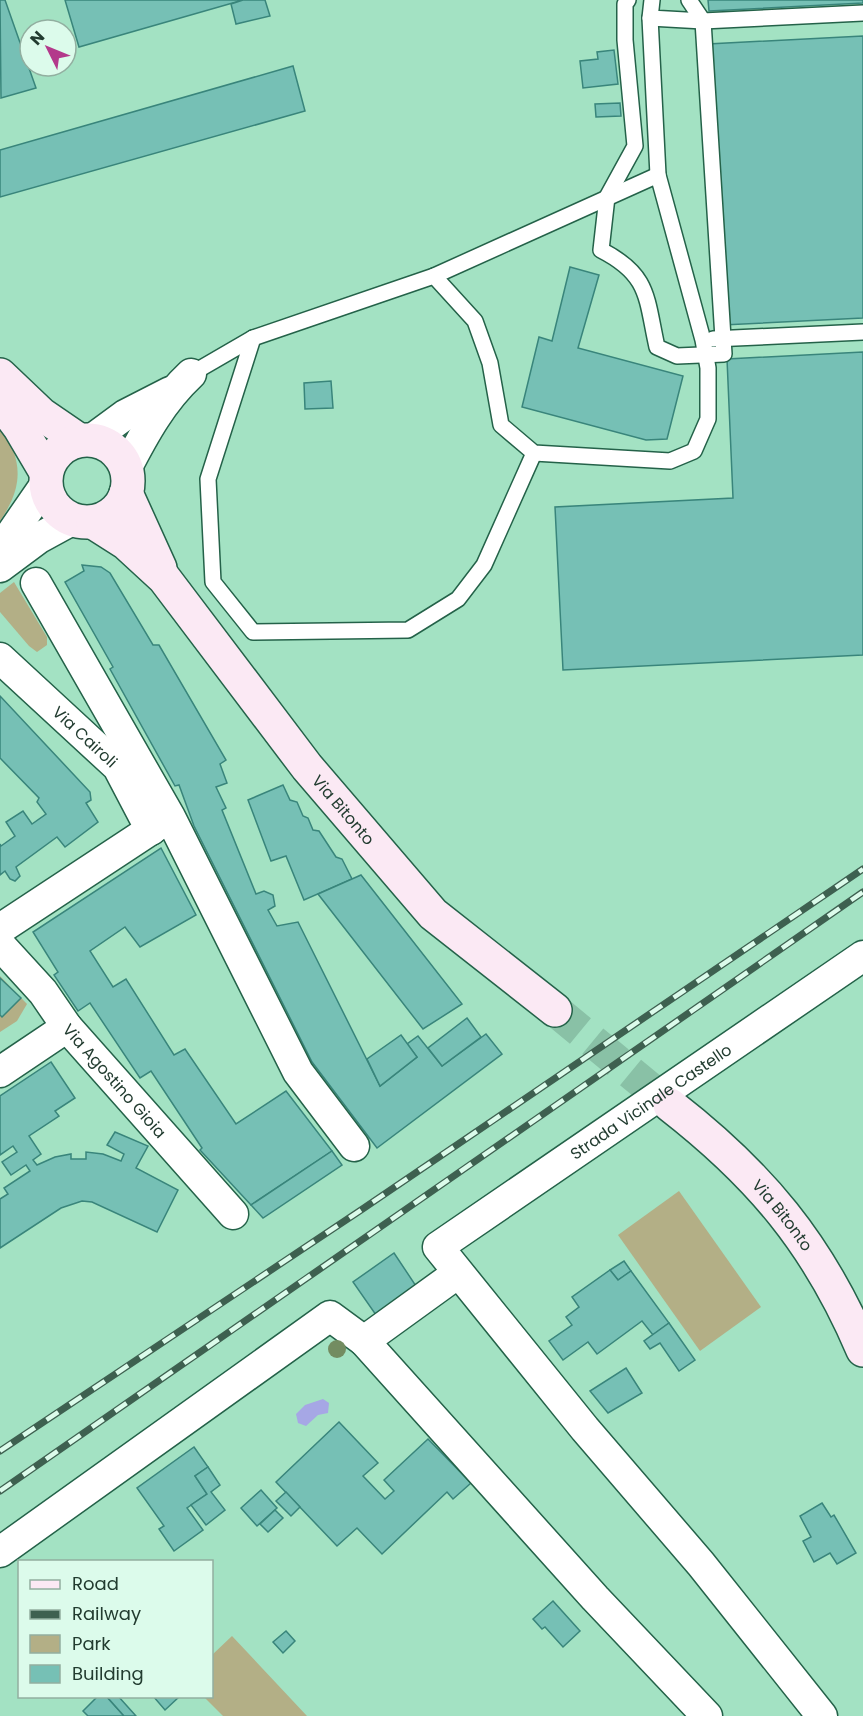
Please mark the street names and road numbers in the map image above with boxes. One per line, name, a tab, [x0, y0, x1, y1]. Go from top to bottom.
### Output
street label: Via Cairoli	[48, 701, 123, 773]
street label: Via Bitonto	[307, 770, 380, 850]
street label: Via Agostino Gioia	[58, 1018, 172, 1143]
street label: Strada Vicinale Castello	[565, 1038, 736, 1165]
street label: Via Bitonto	[747, 1174, 819, 1255]

